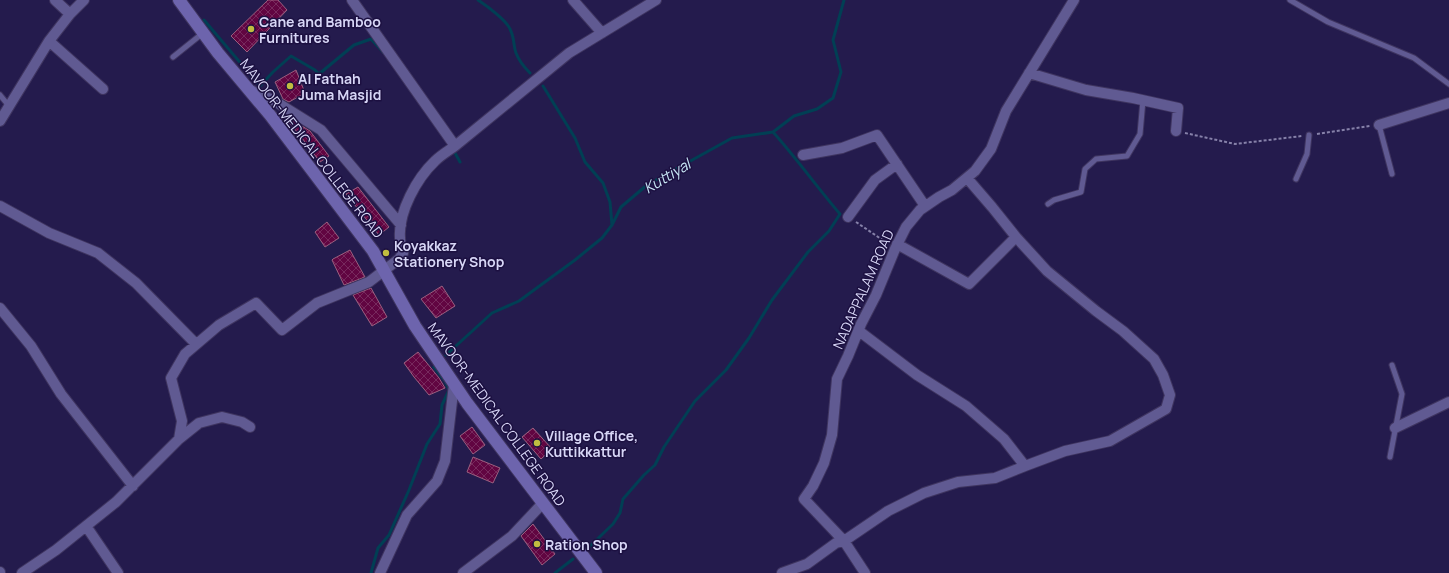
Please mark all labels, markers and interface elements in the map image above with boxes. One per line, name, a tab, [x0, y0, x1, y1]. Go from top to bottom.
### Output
place label: Cane and Bamboo Furnitures	[259, 12, 381, 47]
marker: Cane and Bamboo Furnitures	[246, 24, 256, 34]
street label: MAVOOR-MEDICAL COLLEGE ROAD	[236, 54, 388, 242]
place label: Al Fathah Juma Masjid	[298, 69, 381, 104]
marker: Al Fathah Juma Masjid	[285, 81, 295, 91]
water label: Kuttiyal	[640, 152, 697, 198]
street label: NADAPPALAM ROAD	[828, 226, 898, 352]
place label: Koyakkaz Stationery Shop	[394, 236, 505, 271]
marker: Koyakkaz Stationery Shop	[381, 248, 391, 258]
street label: MAVOOR-MEDICAL COLLEGE ROAD	[424, 318, 570, 510]
place label: Village Office, Kuttikkattur	[545, 426, 638, 461]
marker: Village Office, Kuttikkattur	[532, 438, 542, 448]
place label: Ration Shop	[545, 535, 628, 554]
marker: Ration Shop	[532, 539, 542, 549]

